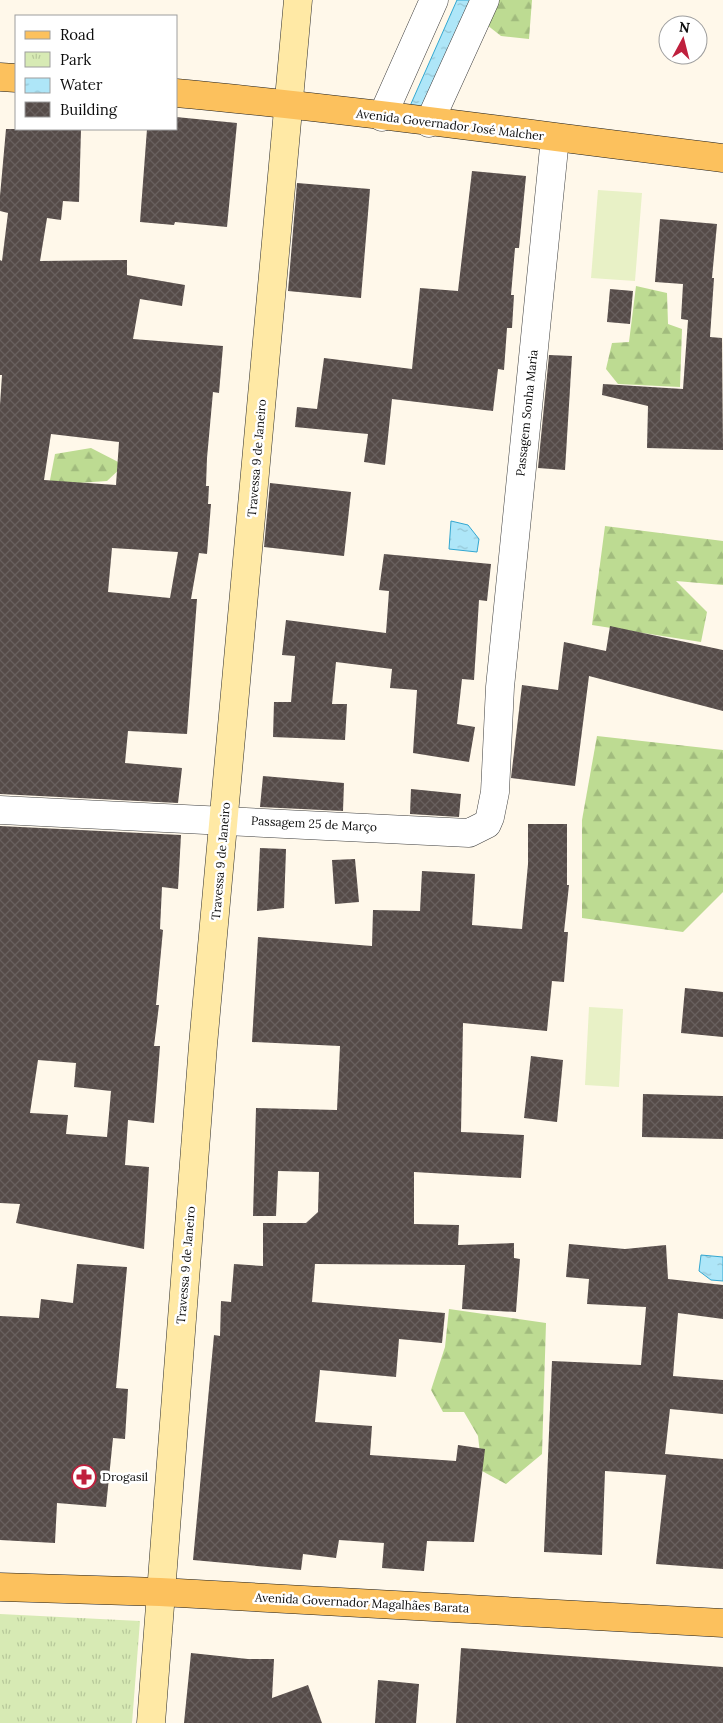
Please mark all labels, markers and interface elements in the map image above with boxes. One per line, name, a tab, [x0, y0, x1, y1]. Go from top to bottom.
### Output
legend	[15, 15, 178, 130]
north arrow	[658, 15, 708, 65]
text: N	[678, 18, 691, 37]
text: Road	[60, 25, 95, 44]
text: Park	[60, 50, 91, 69]
text: Water	[60, 75, 103, 94]
text: Building	[60, 100, 118, 119]
street label: Avenida Governador José Malcher	[354, 105, 546, 144]
street label: Passagem Sonha Maria	[512, 349, 541, 477]
street label: Travessa 9 de Janeiro	[244, 398, 269, 518]
street label: Travessa 9 de Janeiro	[208, 801, 233, 921]
street label: Passagem 25 de Março	[251, 813, 377, 834]
street label: Travessa 9 de Janeiro	[173, 1205, 198, 1325]
pharmacy icon: Drogasil	[71, 1464, 97, 1490]
place label: Drogasil	[102, 1469, 148, 1484]
street label: Avenida Governador Magalhães Barata	[254, 1589, 469, 1616]

